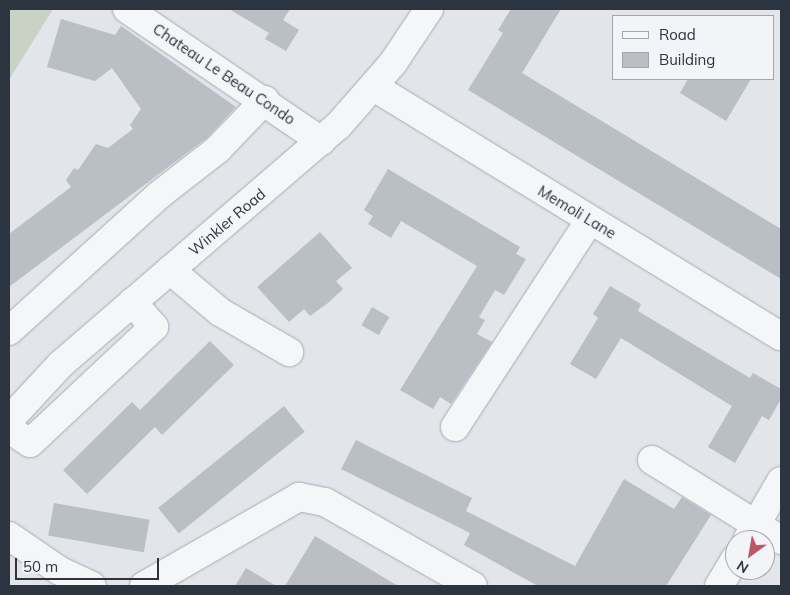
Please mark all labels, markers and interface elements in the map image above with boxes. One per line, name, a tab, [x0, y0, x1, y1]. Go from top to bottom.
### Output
legend	[612, 15, 775, 80]
street label: Chateau Le Beau Condo	[149, 20, 299, 128]
text: Road	[659, 25, 696, 44]
text: Building	[659, 50, 715, 69]
street label: Memoli Lane	[535, 182, 619, 242]
street label: Winkler Road	[185, 185, 269, 259]
north arrow	[725, 530, 775, 580]
scale bar	[18, 548, 161, 580]
text: N	[733, 556, 752, 577]
text: 50 m	[23, 557, 58, 576]

